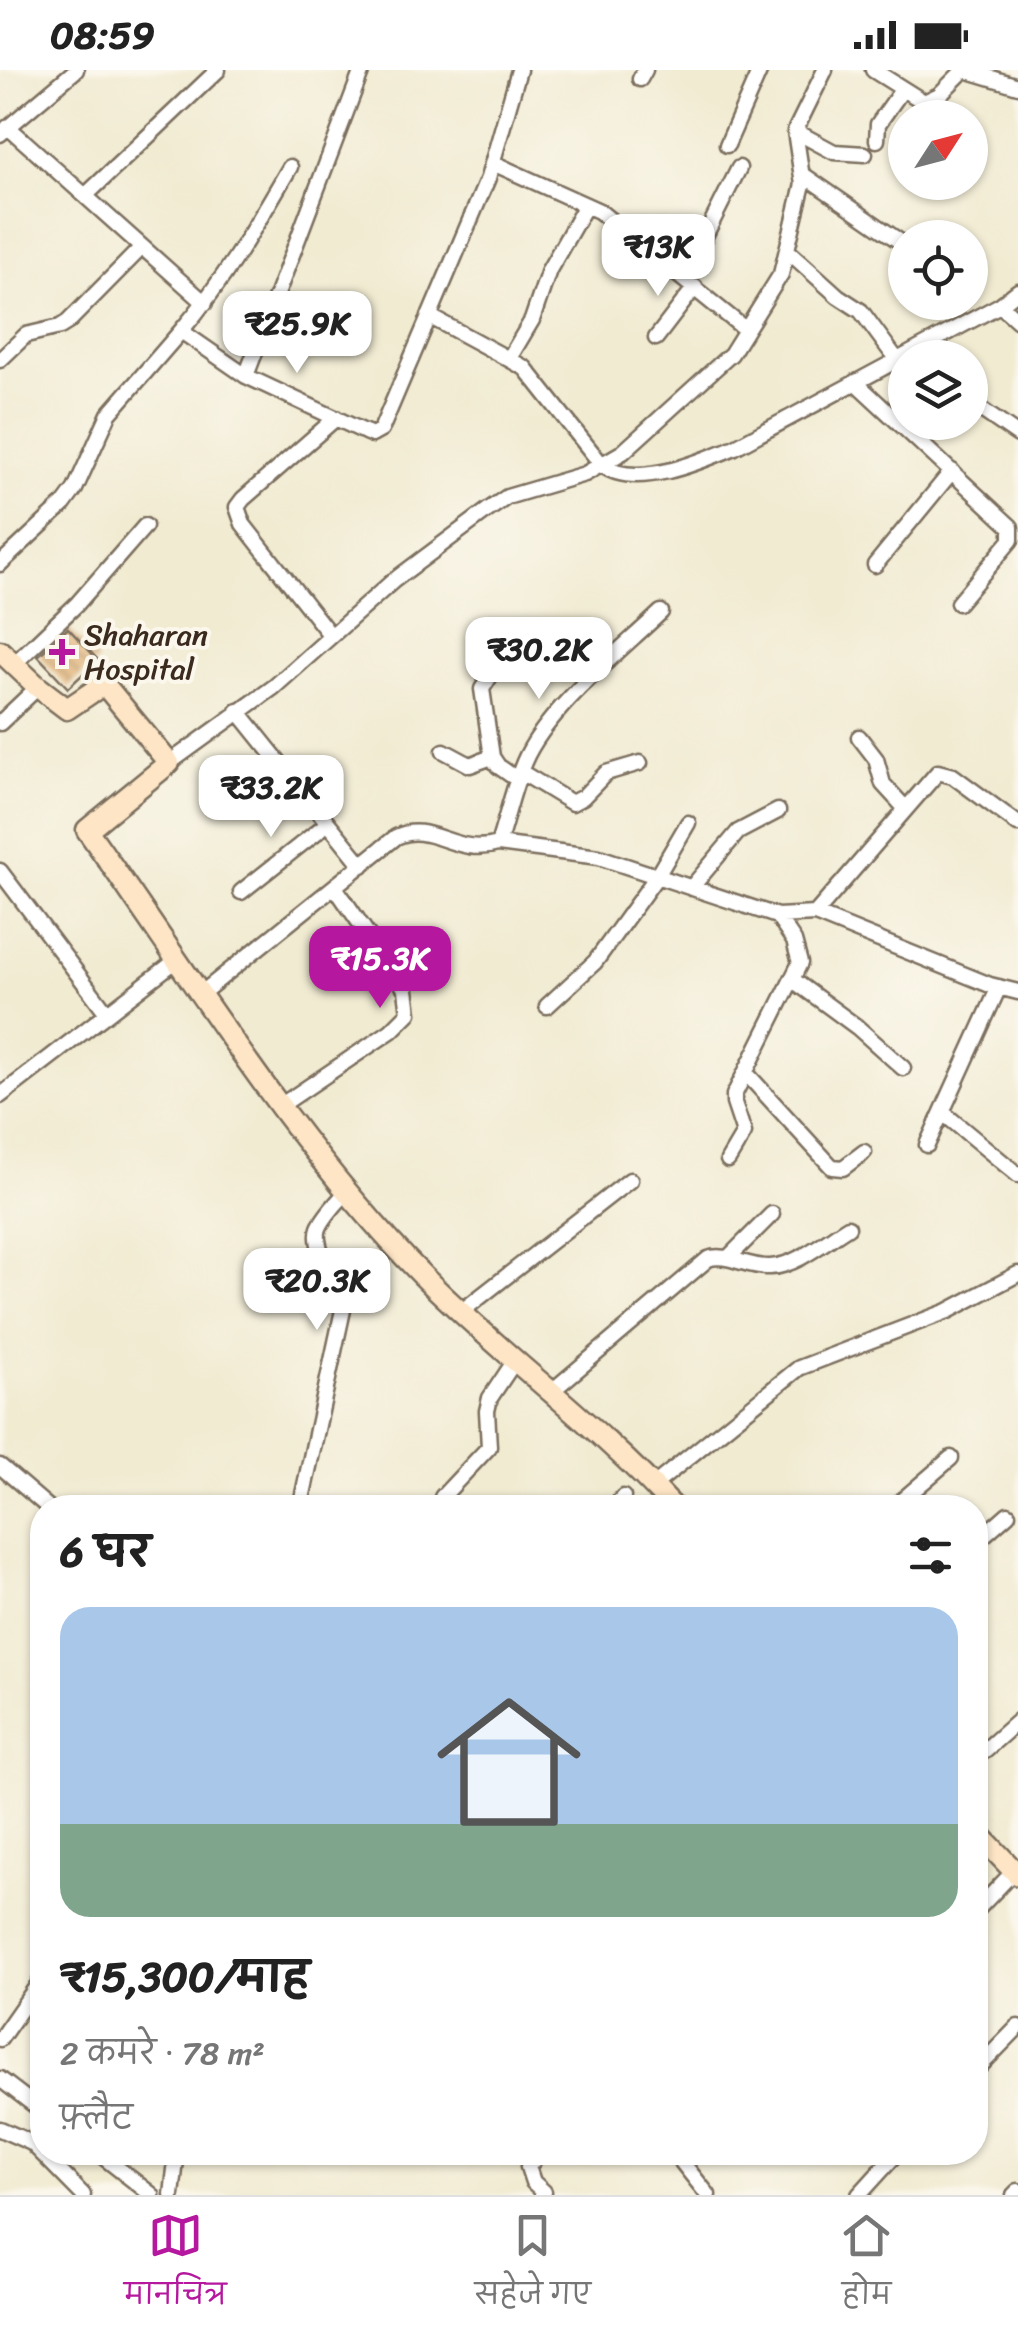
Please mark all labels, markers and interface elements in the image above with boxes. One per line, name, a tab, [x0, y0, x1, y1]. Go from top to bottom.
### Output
text: 08:59	[50, 2, 155, 69]
north arrow	[888, 100, 988, 200]
map controls	[888, 100, 988, 440]
pin: ₹13K	[599, 214, 717, 299]
text: ₹13K	[624, 218, 692, 275]
button: locate	[888, 220, 988, 320]
pin: ₹25.9K	[216, 291, 378, 376]
text: ₹25.9K	[245, 295, 349, 352]
button: layers	[888, 340, 988, 440]
place label: Shaharan Hospital	[84, 608, 208, 696]
pin: ₹30.2K	[458, 617, 620, 702]
text: ₹30.2K	[487, 621, 591, 678]
marker: Shaharan Hospital	[49, 639, 75, 665]
pin: ₹33.2K	[190, 755, 352, 840]
text: ₹33.2K	[221, 759, 321, 816]
pin: ₹15.3K	[299, 926, 461, 1011]
text: ₹15.3K	[331, 930, 429, 987]
pin: ₹20.3K	[236, 1248, 398, 1333]
text: ₹20.3K	[265, 1252, 369, 1309]
text: 6 घर	[60, 1515, 151, 1589]
icon: filters	[903, 1528, 958, 1583]
icon: home	[419, 1672, 599, 1852]
text: ₹15,300/माह	[60, 1940, 309, 2014]
text: 2 कमरे · 78 m²	[60, 2025, 265, 2082]
text: फ़्लैट	[60, 2090, 133, 2147]
tab: मानचित्र	[124, 2208, 227, 2325]
tab: सहेजे गए	[475, 2208, 591, 2325]
tab: होम	[839, 2208, 894, 2325]

